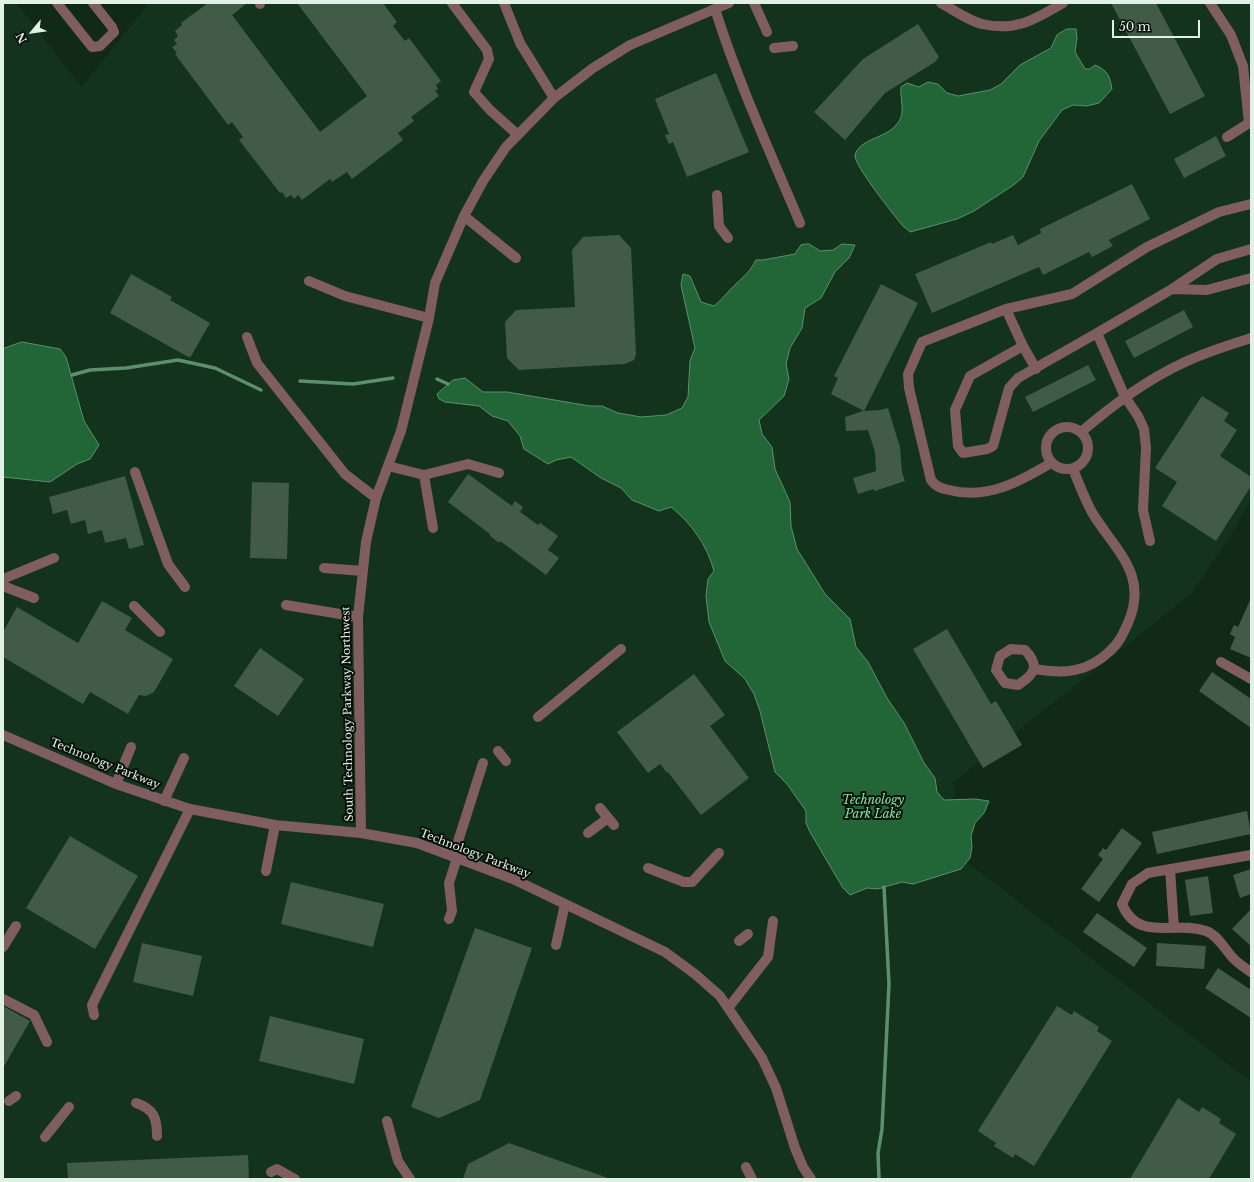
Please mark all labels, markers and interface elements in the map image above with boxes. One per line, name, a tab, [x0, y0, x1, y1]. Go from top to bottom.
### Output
north arrow	[12, 12, 52, 52]
scale bar	[1114, 12, 1202, 38]
text: 50 m	[1119, 19, 1151, 34]
text: N	[13, 30, 30, 46]
street label: South Technology Parkway Northwest	[340, 606, 356, 822]
street label: Technology Parkway	[48, 736, 162, 792]
water label: Technology Park Lake	[842, 794, 904, 822]
street label: Technology Parkway	[418, 827, 532, 881]

